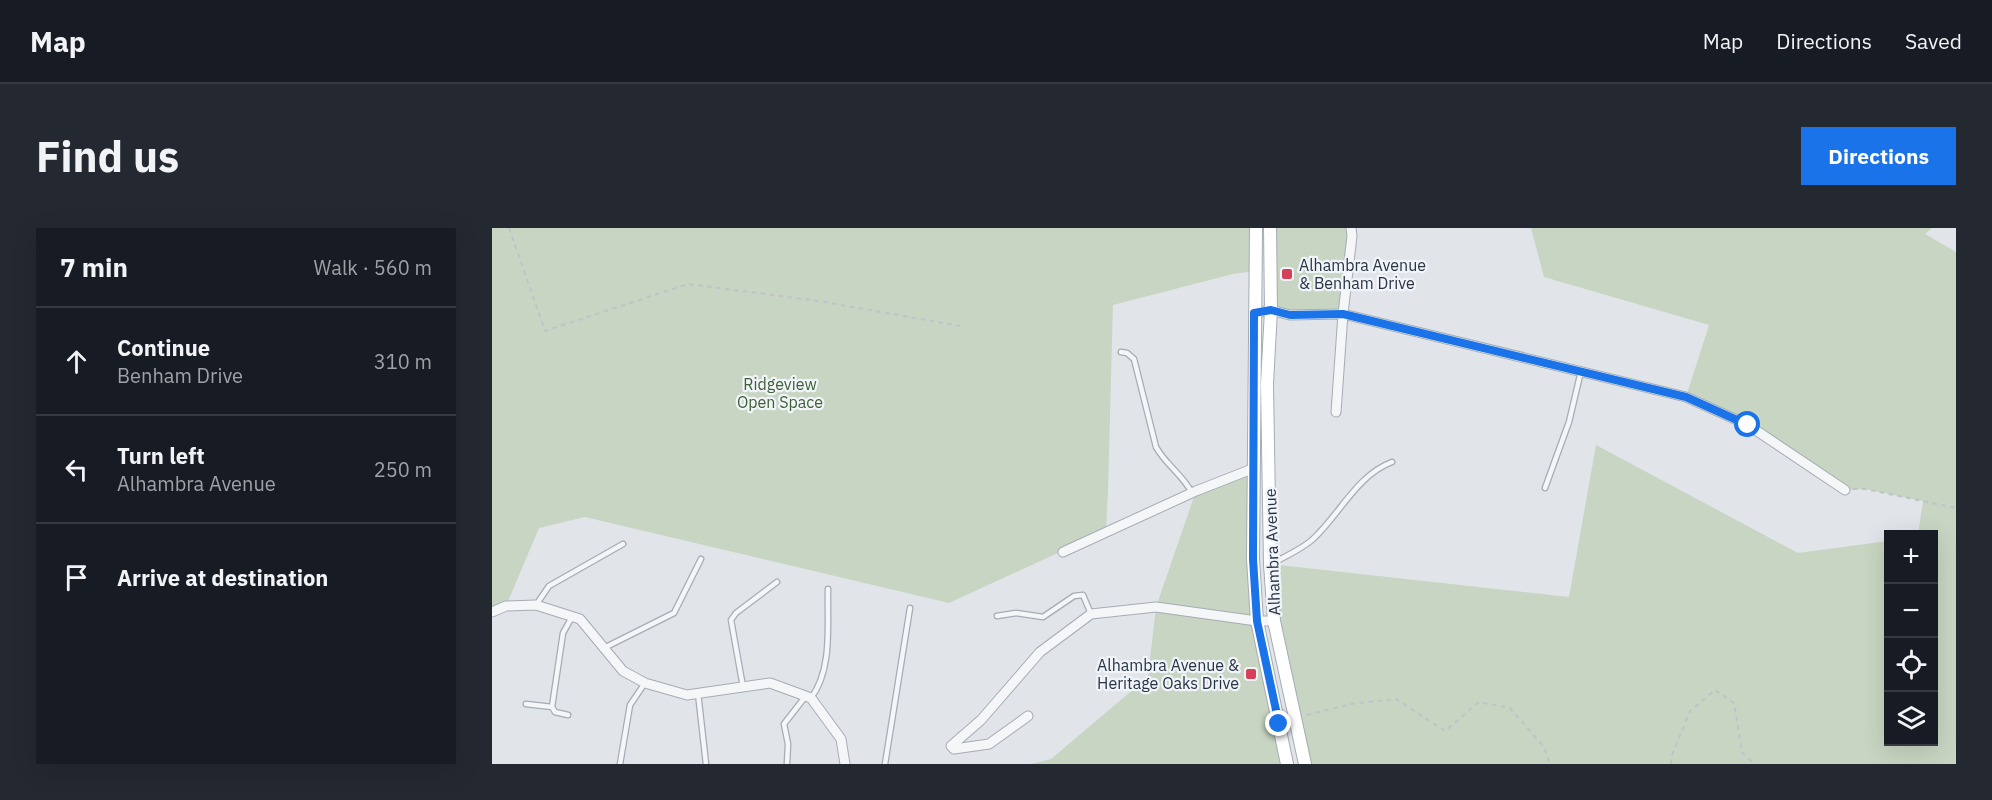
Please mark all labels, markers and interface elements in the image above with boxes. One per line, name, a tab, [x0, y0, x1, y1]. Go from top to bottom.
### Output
text: Map	[30, 23, 86, 60]
text: Map	[1703, 27, 1743, 55]
text: Directions	[1776, 27, 1872, 55]
text: Saved	[1905, 27, 1962, 55]
button: Directions	[1801, 127, 1956, 185]
text: Find us	[36, 129, 179, 184]
text: 7 min	[60, 250, 128, 284]
text: Walk · 560 m	[314, 254, 432, 281]
place label: Alhambra Avenue & Benham Drive	[1299, 255, 1426, 293]
marker: Alhambra Avenue & Benham Drive	[1280, 267, 1294, 281]
text: Continue	[117, 333, 210, 362]
icon: ahead	[60, 345, 93, 378]
text: 310 m	[374, 348, 432, 375]
text: Benham Drive	[117, 362, 243, 389]
park label: Ridgeview Open Space	[737, 374, 823, 412]
route start	[1734, 411, 1760, 437]
text: Turn left	[117, 441, 205, 470]
icon: left	[60, 453, 93, 486]
text: 250 m	[374, 456, 432, 483]
text: Alhambra Avenue	[117, 470, 276, 497]
street label: Alhambra Avenue	[1260, 488, 1284, 616]
map controls	[1884, 530, 1938, 746]
button: +	[1884, 530, 1938, 584]
icon: arrive	[60, 561, 93, 594]
text: Arrive at destination	[117, 563, 328, 592]
button: −	[1884, 584, 1938, 638]
button: locate	[1884, 638, 1938, 692]
place label: Alhambra Avenue & Heritage Oaks Drive	[1097, 655, 1239, 693]
marker: Alhambra Avenue & Heritage Oaks Drive	[1244, 667, 1258, 681]
button: layers	[1884, 692, 1938, 746]
route end	[1265, 710, 1291, 736]

